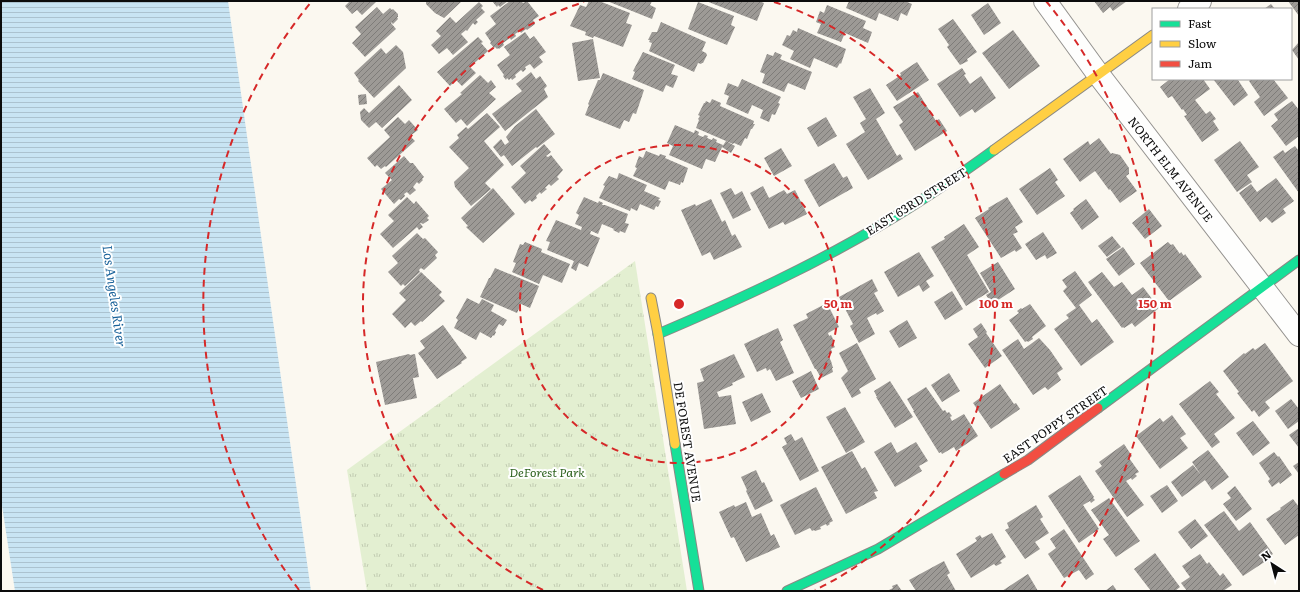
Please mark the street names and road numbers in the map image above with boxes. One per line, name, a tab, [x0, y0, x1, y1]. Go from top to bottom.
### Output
street label: NORTH ELM AVENUE	[1124, 113, 1218, 226]
street label: EAST 63RD STREET	[862, 163, 970, 239]
street label: DE FOREST AVENUE	[670, 381, 706, 504]
street label: EAST POPPY STREET	[999, 381, 1111, 467]

